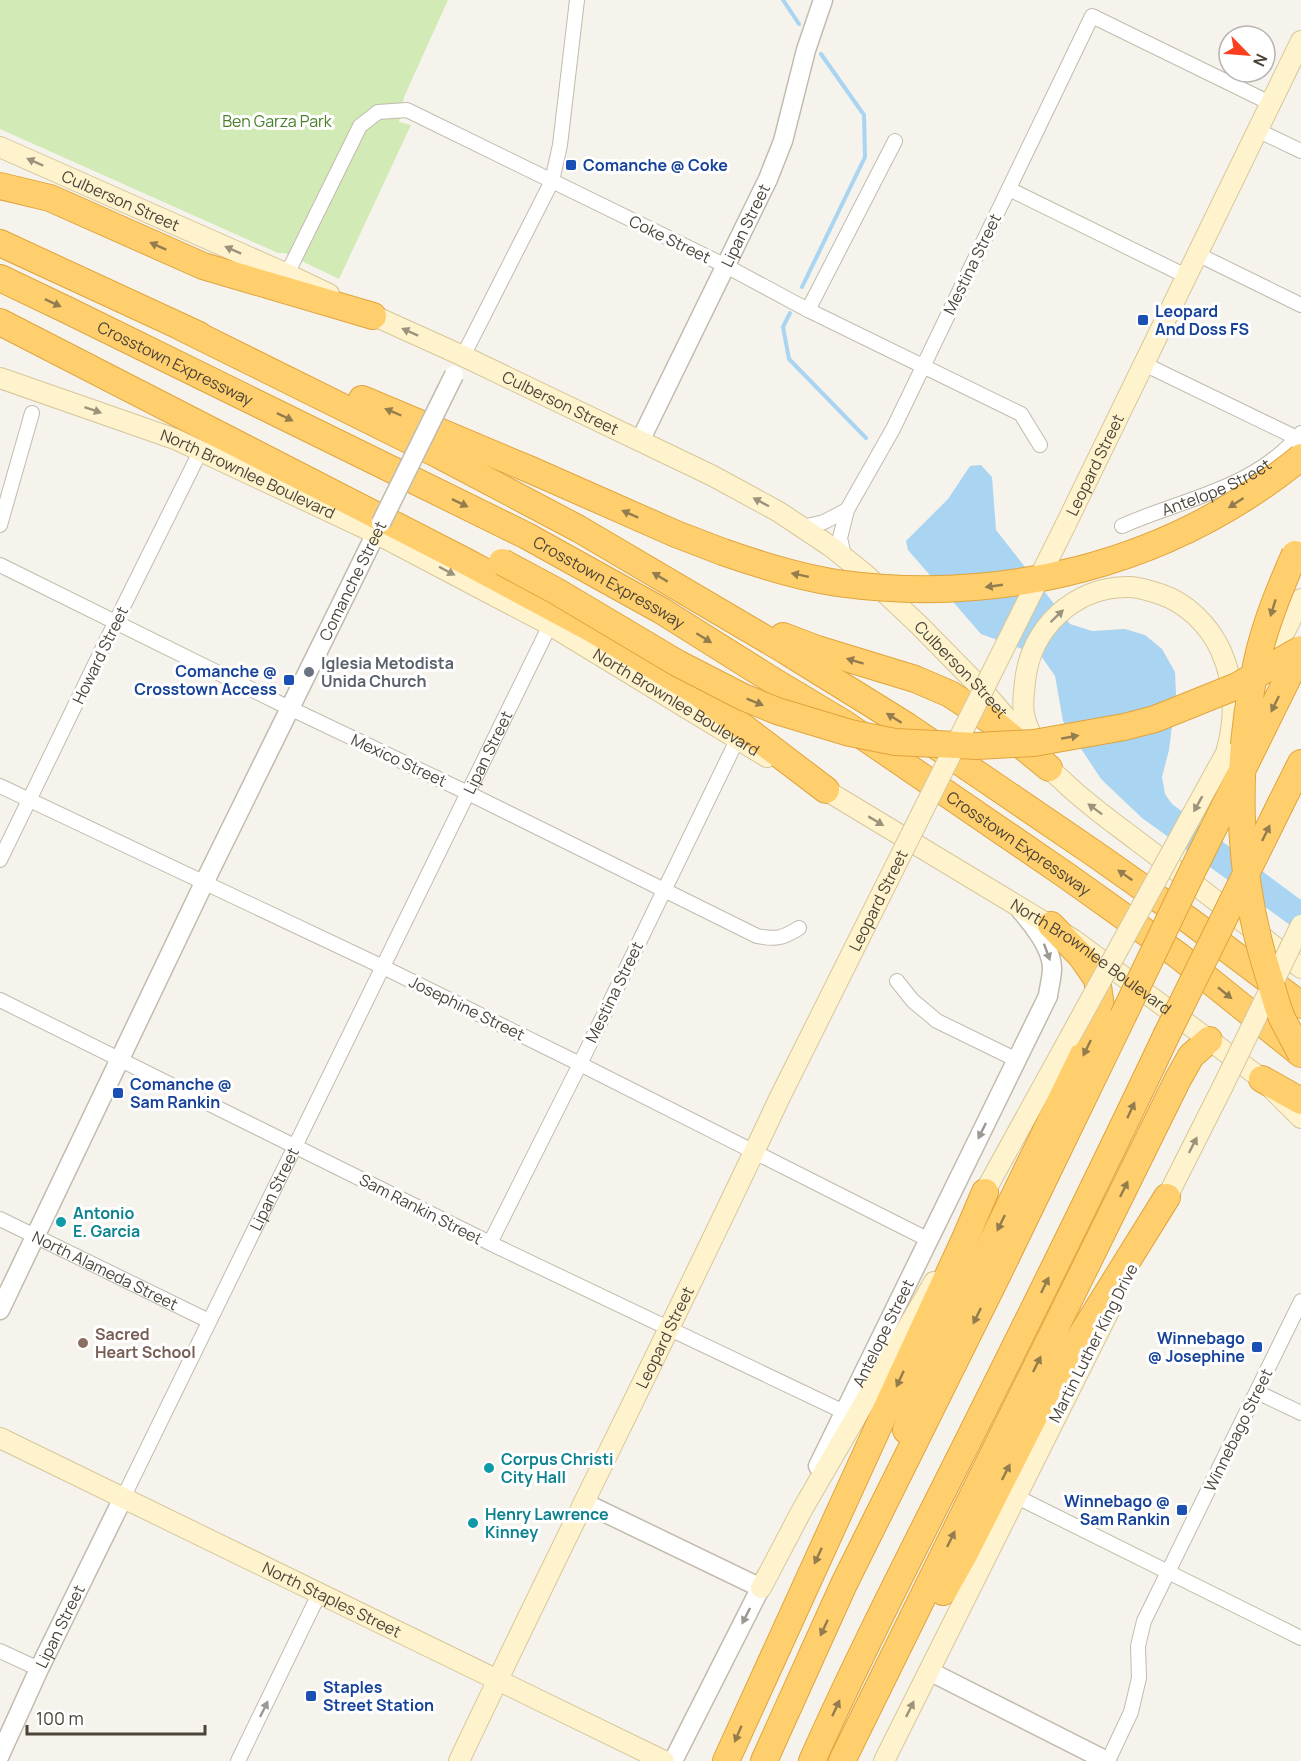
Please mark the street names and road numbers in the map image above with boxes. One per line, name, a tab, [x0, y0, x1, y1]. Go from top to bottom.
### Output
street label: Culberson Street	[58, 165, 183, 236]
street label: Lipan Street	[716, 180, 775, 271]
street label: Coke Street	[626, 210, 714, 268]
street label: Mestina Street	[938, 210, 1006, 318]
street label: Crosstown Expressway	[94, 316, 257, 411]
street label: Culberson Street	[499, 365, 622, 440]
street label: Leopard Street	[1061, 410, 1129, 519]
street label: North Brownlee Boulevard	[158, 424, 339, 524]
street label: Antelope Street	[1159, 453, 1275, 521]
street label: Comanche Street	[314, 517, 391, 644]
street label: Crosstown Expressway	[529, 531, 690, 634]
street label: Howard Street	[67, 603, 133, 707]
street label: Culberson Street	[910, 616, 1013, 723]
street label: North Brownlee Boulevard	[589, 643, 764, 761]
street label: Lipan Street	[458, 707, 517, 798]
street label: Mexico Street	[348, 728, 450, 792]
street label: Crosstown Expressway	[942, 786, 1096, 901]
street label: Leopard Street	[844, 846, 913, 955]
street label: North Brownlee Boulevard	[1007, 893, 1176, 1019]
street label: Mestina Street	[580, 938, 648, 1046]
street label: Josephine Street	[406, 970, 528, 1046]
street label: Lipan Street	[244, 1144, 304, 1234]
street label: Sam Rankin Street	[356, 1168, 486, 1250]
street label: North Alameda Street	[29, 1225, 182, 1315]
street label: Martin Luther King Drive	[1043, 1260, 1143, 1426]
street label: Antelope Street	[847, 1275, 919, 1391]
street label: Leopard Street	[631, 1283, 699, 1392]
street label: Winnebago Street	[1199, 1365, 1277, 1495]
street label: North Staples Street	[259, 1556, 405, 1643]
street label: Lipan Street	[30, 1581, 90, 1672]

